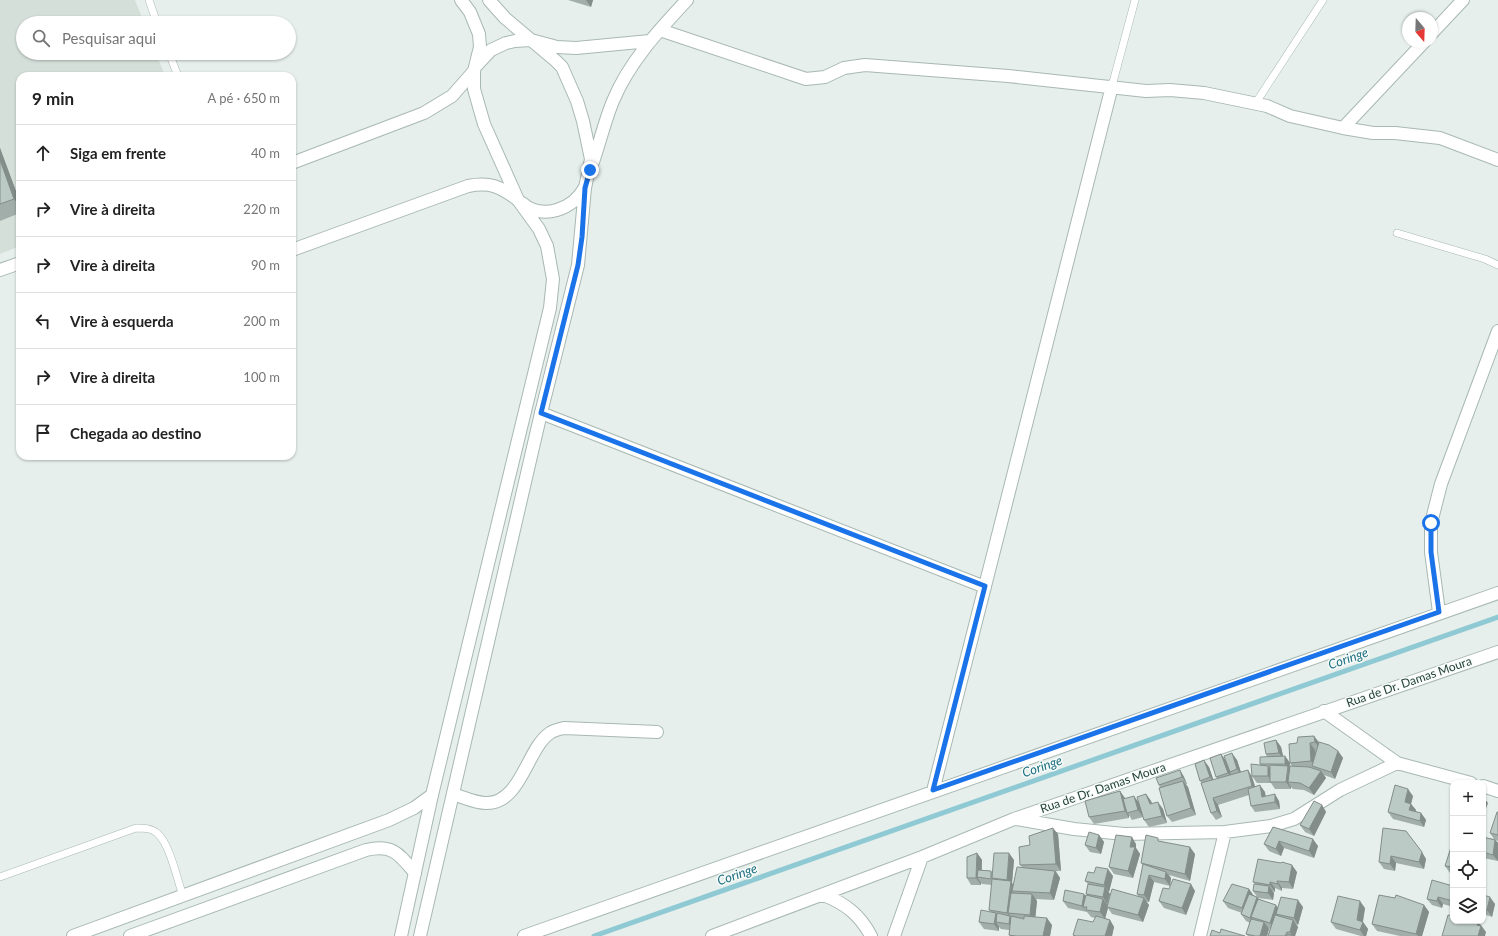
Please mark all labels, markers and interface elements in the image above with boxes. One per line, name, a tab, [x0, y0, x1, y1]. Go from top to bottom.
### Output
north arrow	[1402, 12, 1438, 48]
search box	[16, 16, 296, 60]
icon: search	[30, 27, 52, 49]
text: Pesquisar aqui	[62, 29, 156, 47]
text: 9 min	[32, 88, 74, 109]
text: A pé · 650 m	[207, 90, 280, 106]
icon: ahead	[32, 142, 54, 164]
text: Siga em frente	[70, 144, 166, 162]
text: 40 m	[251, 145, 280, 161]
route end	[581, 161, 599, 179]
icon: right	[32, 198, 54, 220]
text: Vire à direita	[70, 200, 155, 218]
text: 220 m	[243, 201, 280, 217]
icon: right	[32, 254, 54, 276]
text: Vire à direita	[70, 256, 155, 274]
text: 90 m	[251, 257, 280, 273]
icon: left	[32, 310, 54, 332]
text: Vire à esquerda	[70, 312, 174, 330]
text: 200 m	[243, 313, 280, 329]
icon: right	[32, 366, 54, 388]
text: Vire à direita	[70, 368, 155, 386]
text: 100 m	[243, 369, 280, 385]
icon: arrive	[32, 422, 54, 444]
text: Chegada ao destino	[70, 424, 201, 442]
route start	[1422, 514, 1440, 532]
water label: Coringe	[1326, 644, 1370, 672]
street label: Rua de Dr. Damas Moura	[1344, 653, 1474, 710]
water label: Coringe	[1020, 752, 1064, 780]
street label: Rua de Dr. Damas Moura	[1038, 759, 1168, 816]
map controls	[1450, 780, 1486, 924]
button: +	[1450, 780, 1486, 816]
button: −	[1450, 816, 1486, 852]
button: locate	[1450, 852, 1486, 888]
water label: Coringe	[715, 860, 759, 888]
button: layers	[1450, 888, 1486, 924]

